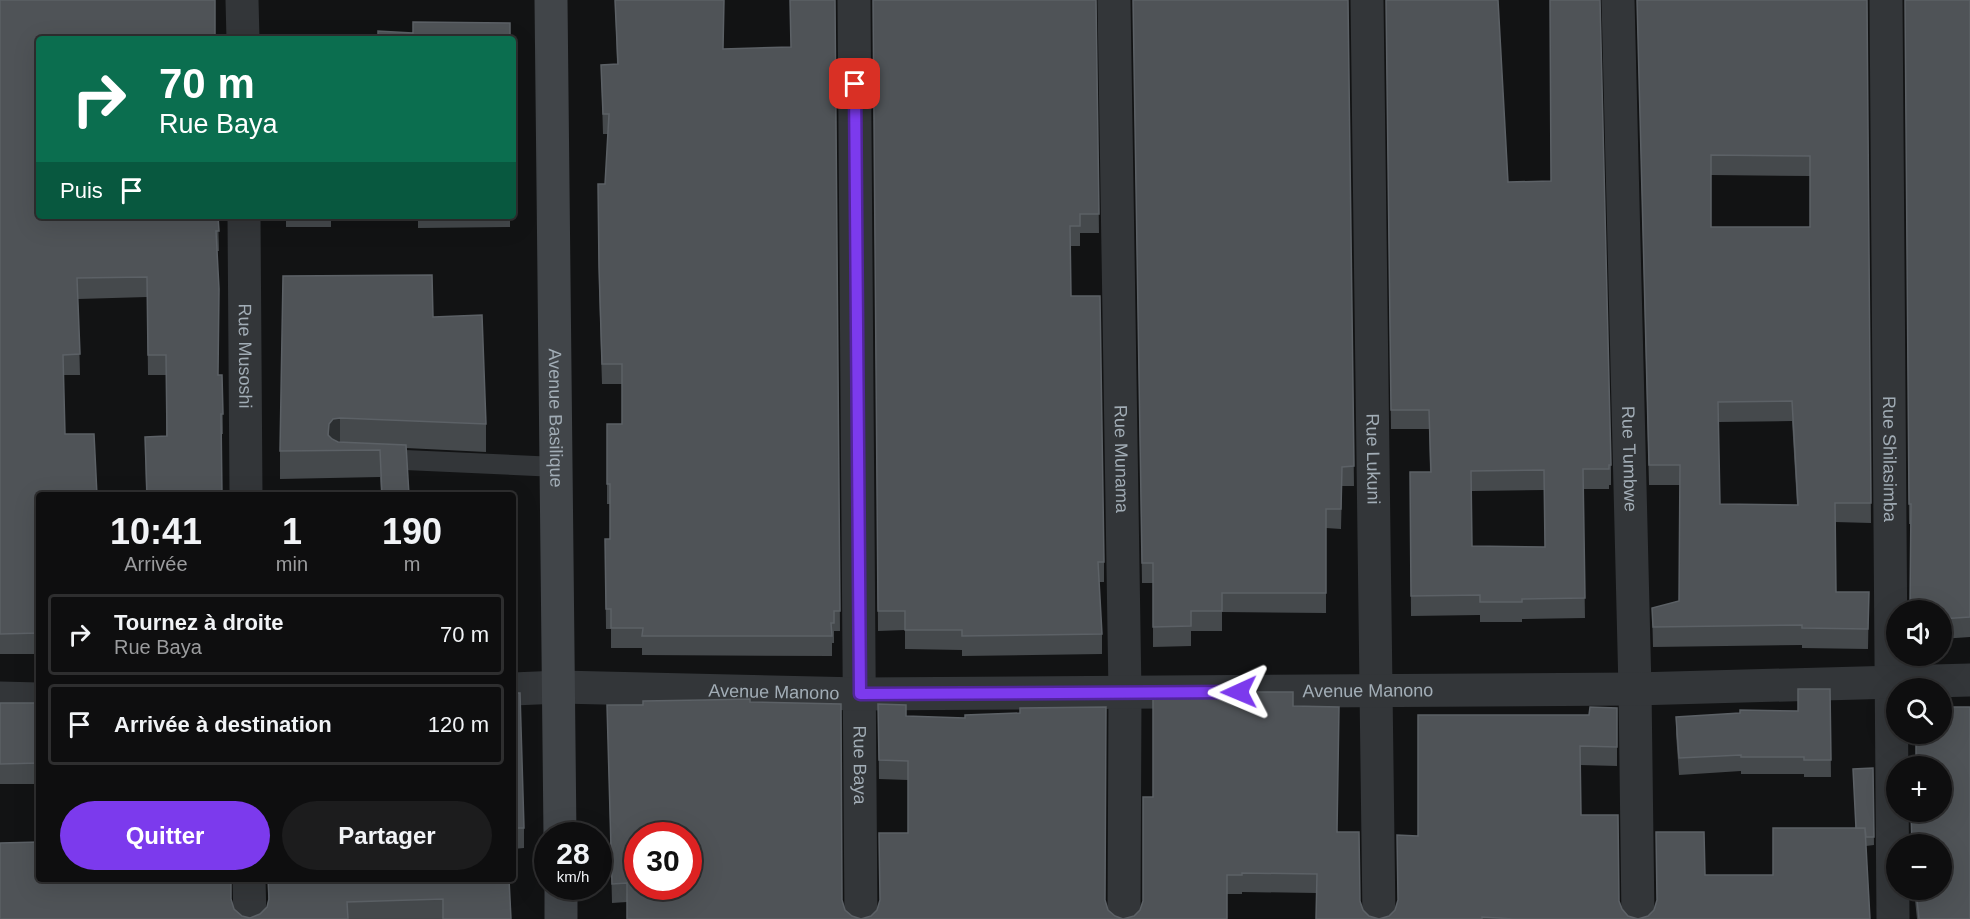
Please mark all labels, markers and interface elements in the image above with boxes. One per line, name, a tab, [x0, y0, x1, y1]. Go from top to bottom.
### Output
pin	[829, 58, 880, 109]
icon: right	[60, 60, 138, 138]
text: 70 m	[159, 60, 255, 107]
icon: arrive	[838, 67, 871, 100]
text: Rue Baya	[159, 109, 278, 139]
icon: arrive	[115, 174, 148, 207]
text: Puis	[60, 178, 103, 203]
street label: Rue Musoshi	[235, 303, 255, 409]
street label: Avenue Basilique	[545, 348, 566, 488]
street label: Rue Shilasimba	[1879, 396, 1900, 523]
street label: Rue Munama	[1110, 405, 1132, 514]
street label: Rue Tumbwe	[1618, 406, 1641, 512]
street label: Rue Lukuni	[1362, 413, 1384, 505]
text: 10:41	[110, 511, 202, 552]
text: 1	[282, 511, 302, 552]
text: 190	[382, 511, 442, 552]
text: Arrivée	[124, 553, 188, 575]
text: min	[276, 553, 308, 575]
text: m	[404, 553, 420, 575]
map controls	[1886, 600, 1952, 900]
button: sound	[1886, 600, 1952, 666]
text: Tournez à droite	[114, 610, 284, 635]
icon: right	[63, 618, 96, 651]
text: 70 m	[440, 622, 489, 647]
text: Rue Baya	[114, 636, 202, 658]
position arrow	[1207, 660, 1271, 724]
button: search	[1886, 678, 1952, 744]
street label: Avenue Manono	[708, 680, 840, 704]
street label: Avenue Manono	[1302, 680, 1433, 701]
icon: arrive	[63, 708, 96, 741]
text: Arrivée à destination	[114, 712, 332, 737]
text: 120 m	[428, 712, 489, 737]
street label: Rue Baya	[850, 725, 870, 806]
button: +	[1886, 756, 1952, 822]
button: Quitter	[60, 801, 270, 870]
button: Partager	[282, 801, 492, 870]
speed limit sign: 30	[624, 822, 702, 900]
button: −	[1886, 834, 1952, 900]
text: 28	[556, 837, 590, 870]
text: km/h	[557, 868, 589, 885]

